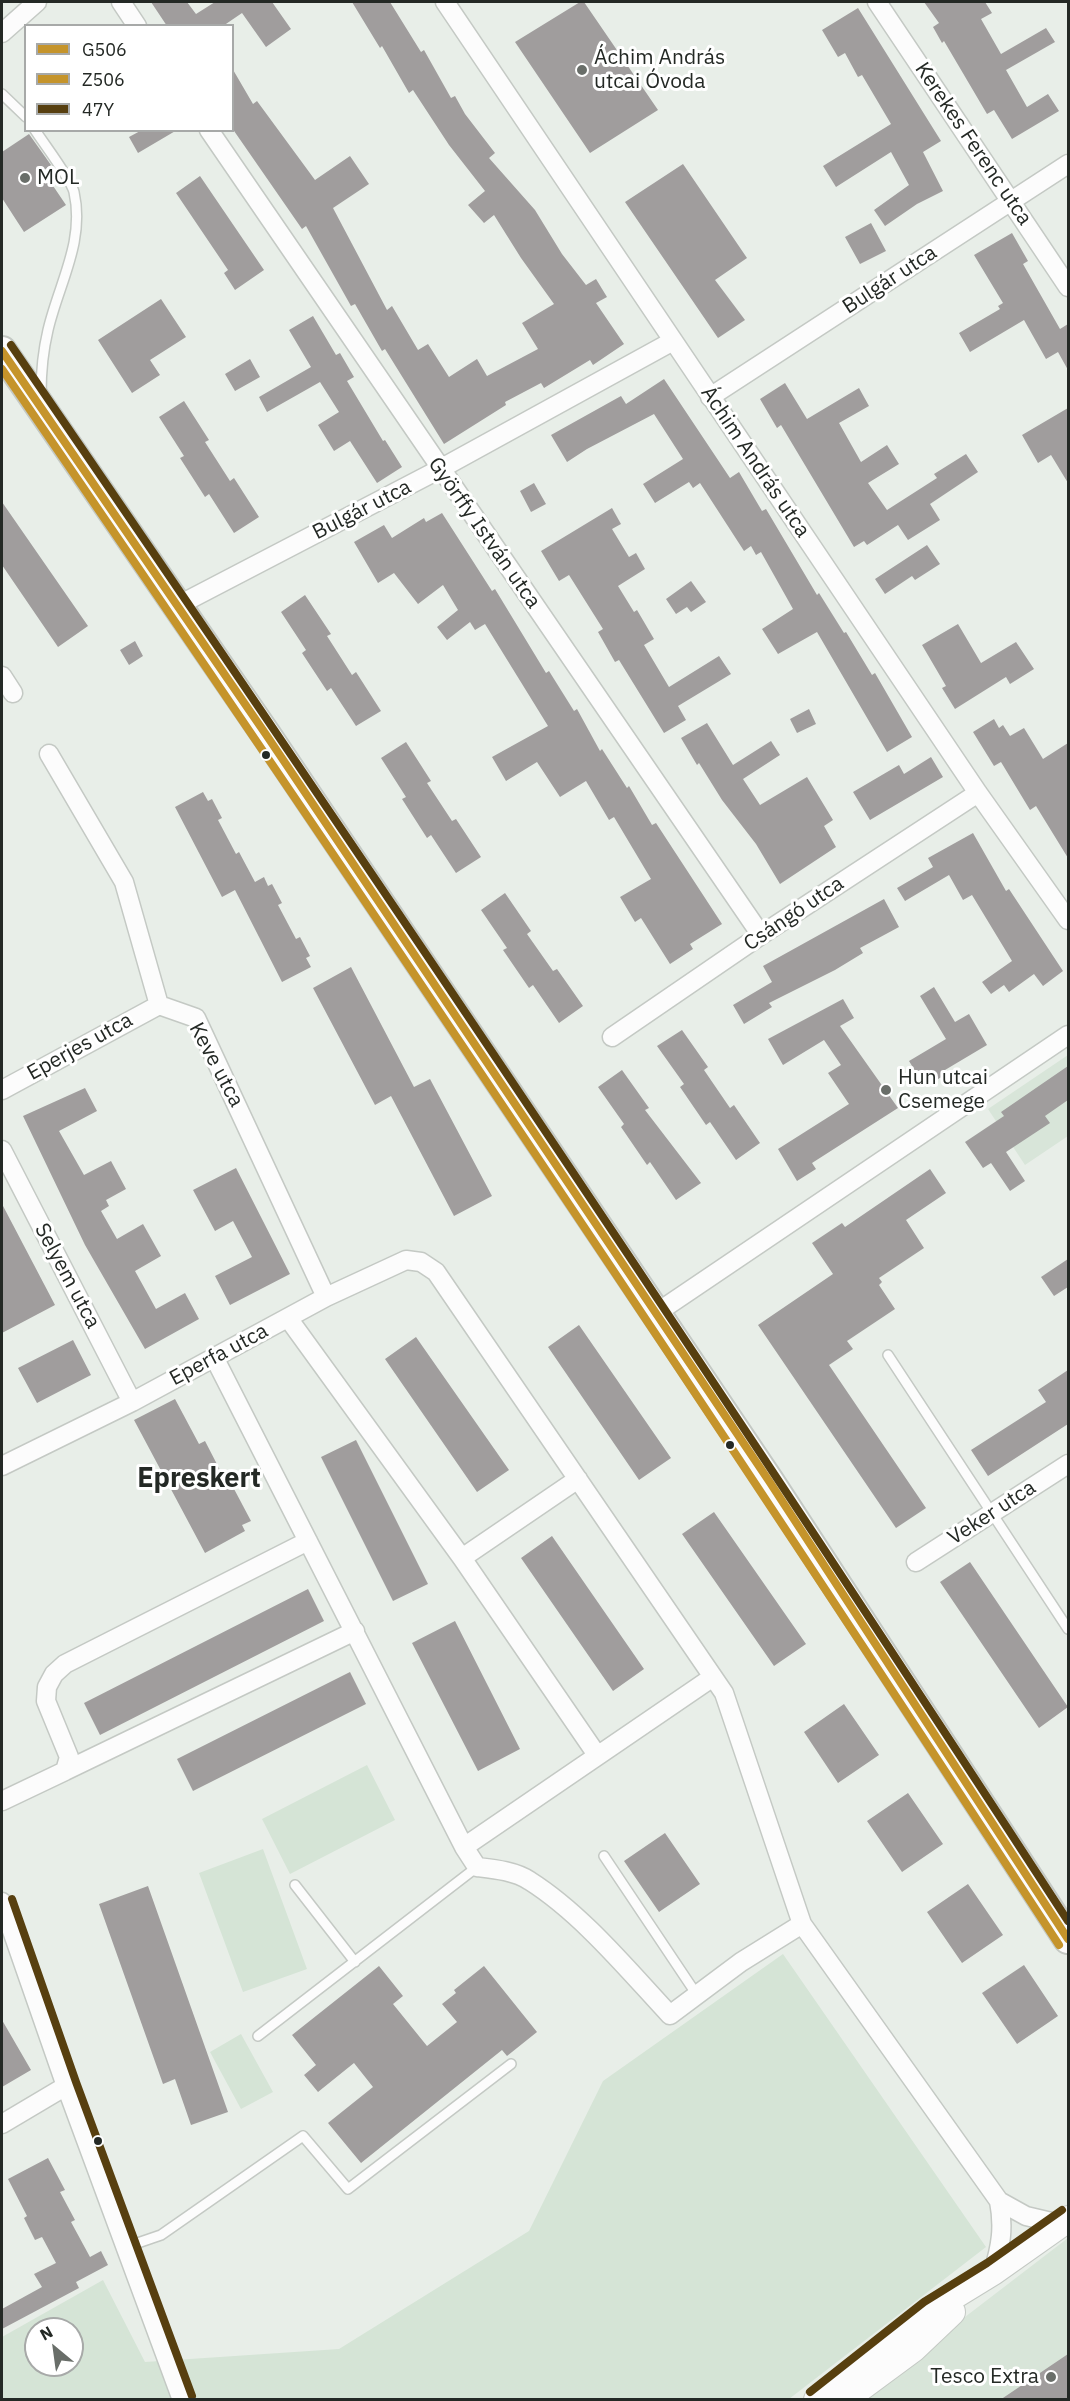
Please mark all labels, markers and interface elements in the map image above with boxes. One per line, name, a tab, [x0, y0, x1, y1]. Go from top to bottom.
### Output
legend	[24, 24, 234, 132]
text: G506	[82, 38, 127, 61]
place label: Áchim András utcai Óvoda	[594, 45, 725, 95]
street label: Kerekes Ferenc utca	[909, 58, 1037, 230]
marker: Áchim András utcai Óvoda	[575, 63, 589, 77]
text: Z506	[82, 68, 125, 91]
text: 47Y	[82, 98, 114, 121]
place label: MOL	[37, 165, 79, 191]
marker: MOL	[18, 171, 32, 185]
street label: Bulgár utca	[838, 240, 942, 320]
street label: Áchim András utca	[695, 382, 815, 542]
street label: Györffy István utca	[422, 453, 546, 613]
street label: Bulgár utca	[309, 474, 415, 546]
unlabelled marker	[260, 749, 272, 761]
street label: Csángó utca	[739, 871, 849, 957]
street label: Eperjes utca	[23, 1008, 137, 1086]
street label: Keve utca	[183, 1019, 249, 1111]
place label: Hun utcai Csemege	[898, 1065, 988, 1115]
marker: Hun utcai Csemege	[879, 1083, 893, 1097]
street label: Selyem utca	[29, 1219, 105, 1333]
street label: Eperfa utca	[166, 1319, 272, 1391]
unlabelled marker	[724, 1439, 736, 1451]
district label: Epreskert	[137, 1463, 261, 1495]
street label: Veker utca	[943, 1475, 1041, 1551]
unlabelled marker	[92, 2135, 104, 2147]
north arrow	[24, 2317, 84, 2377]
text: N	[36, 2321, 56, 2345]
place label: Tesco Extra	[930, 2364, 1039, 2390]
marker: Tesco Extra	[1044, 2370, 1058, 2384]

